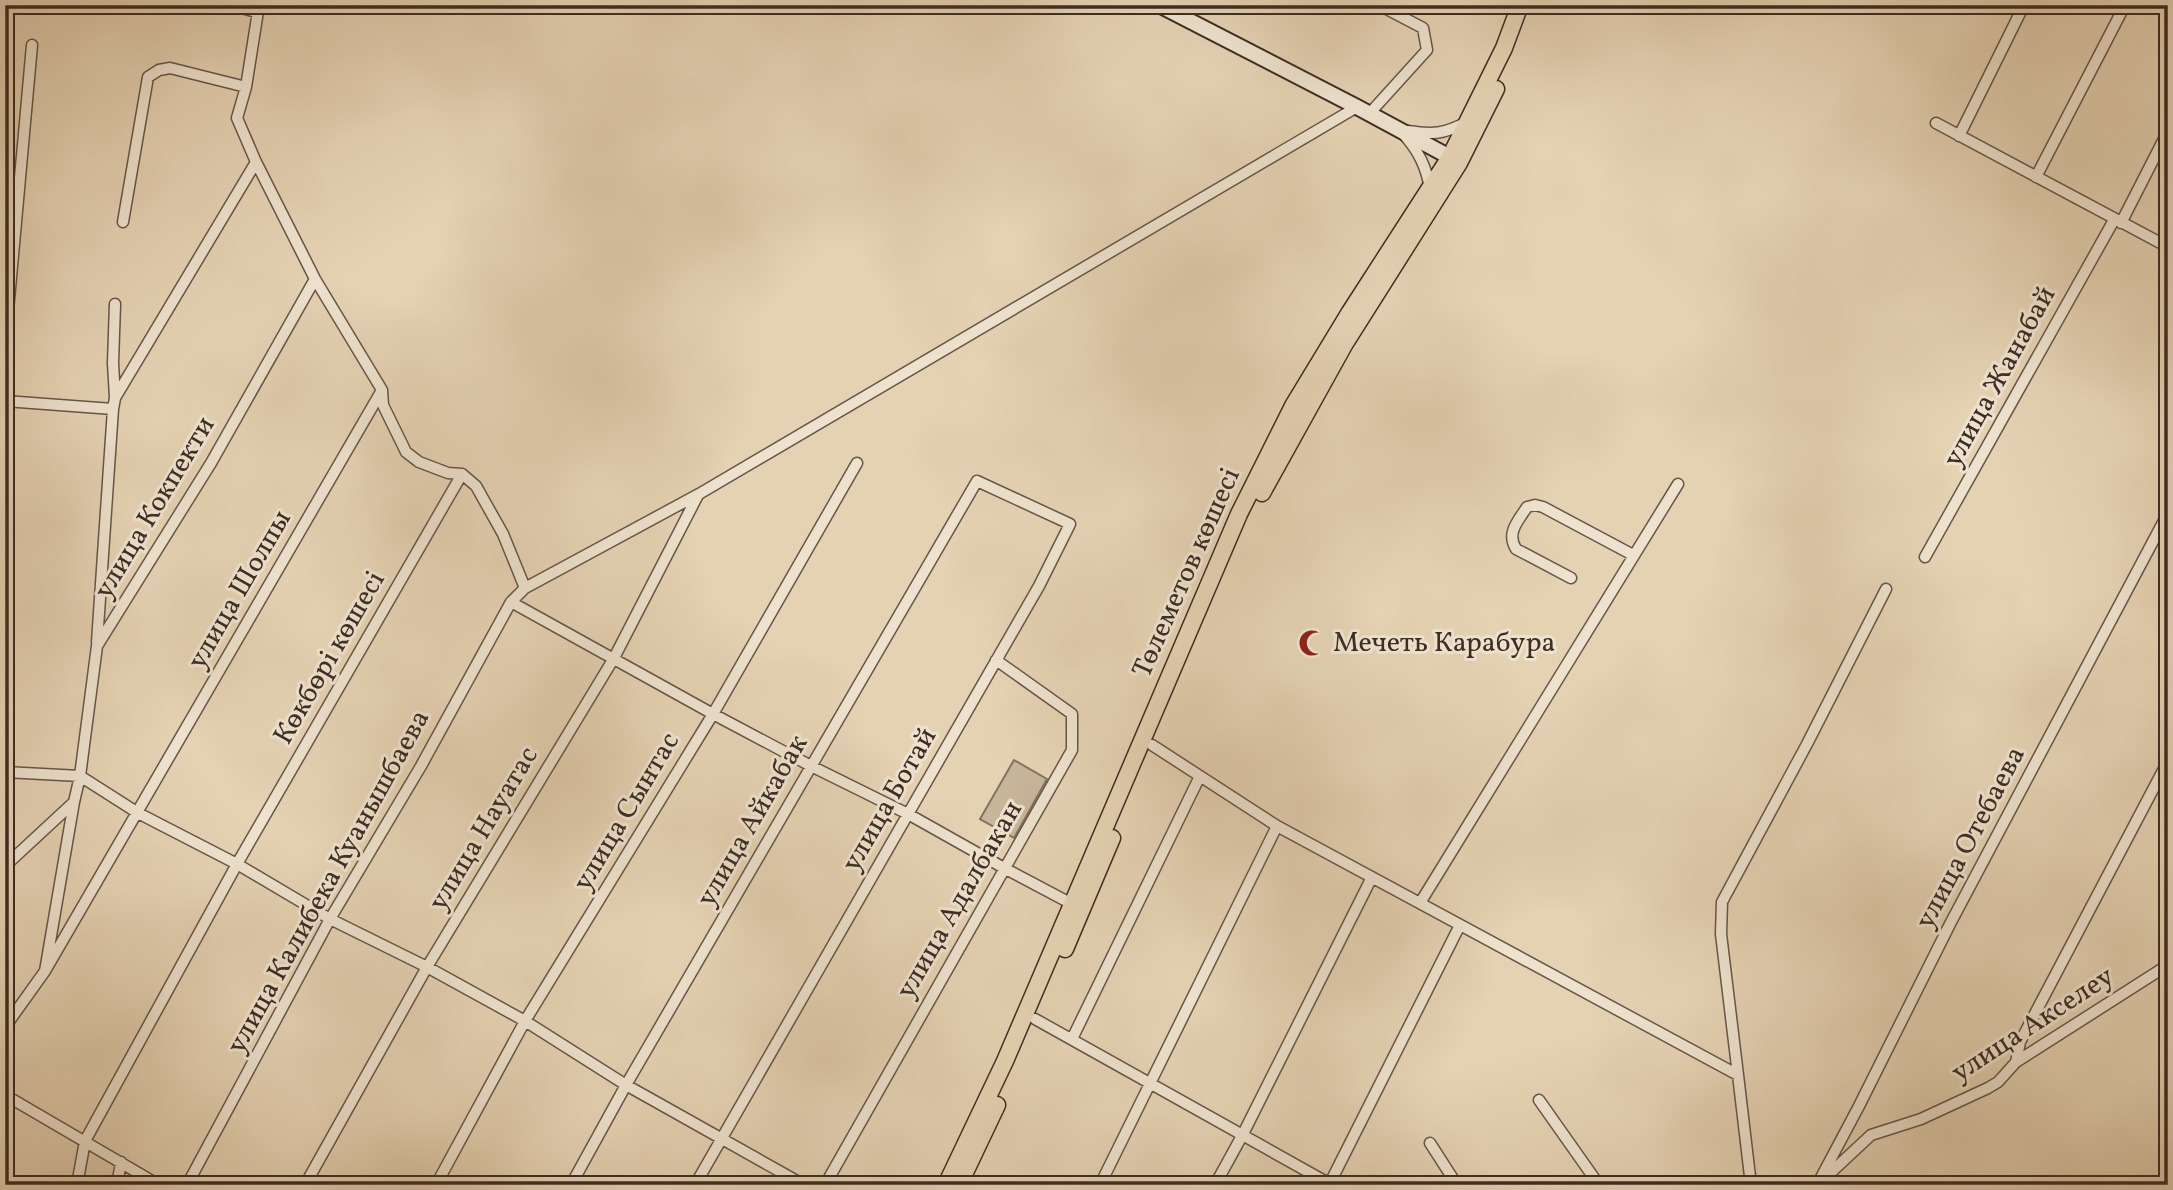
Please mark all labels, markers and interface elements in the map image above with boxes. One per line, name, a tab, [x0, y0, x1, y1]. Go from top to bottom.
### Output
street label: улица Жанабай	[1934, 279, 2066, 475]
street label: улица Кокпекти	[85, 409, 225, 607]
street label: Төлеметов көшесі	[1123, 462, 1251, 684]
street label: улица Шолпы	[179, 503, 301, 677]
street label: Көкбөрі көшесі	[265, 564, 395, 752]
place label: Мечеть Карабура	[1333, 624, 1555, 663]
mosque icon: Мечеть Карабура	[1297, 628, 1327, 658]
street label: улица Калибека Куанышбаева	[218, 703, 440, 1061]
street label: улица Ботай	[833, 721, 947, 879]
street label: улица Сынтас	[564, 725, 690, 899]
street label: улица Айкабак	[688, 728, 818, 914]
street label: улица Науатас	[420, 739, 548, 919]
street label: улица Отебаева	[1906, 740, 2036, 936]
street label: улица Адалбакан	[887, 794, 1033, 1006]
street label: улица Акселеу	[1944, 958, 2122, 1092]

